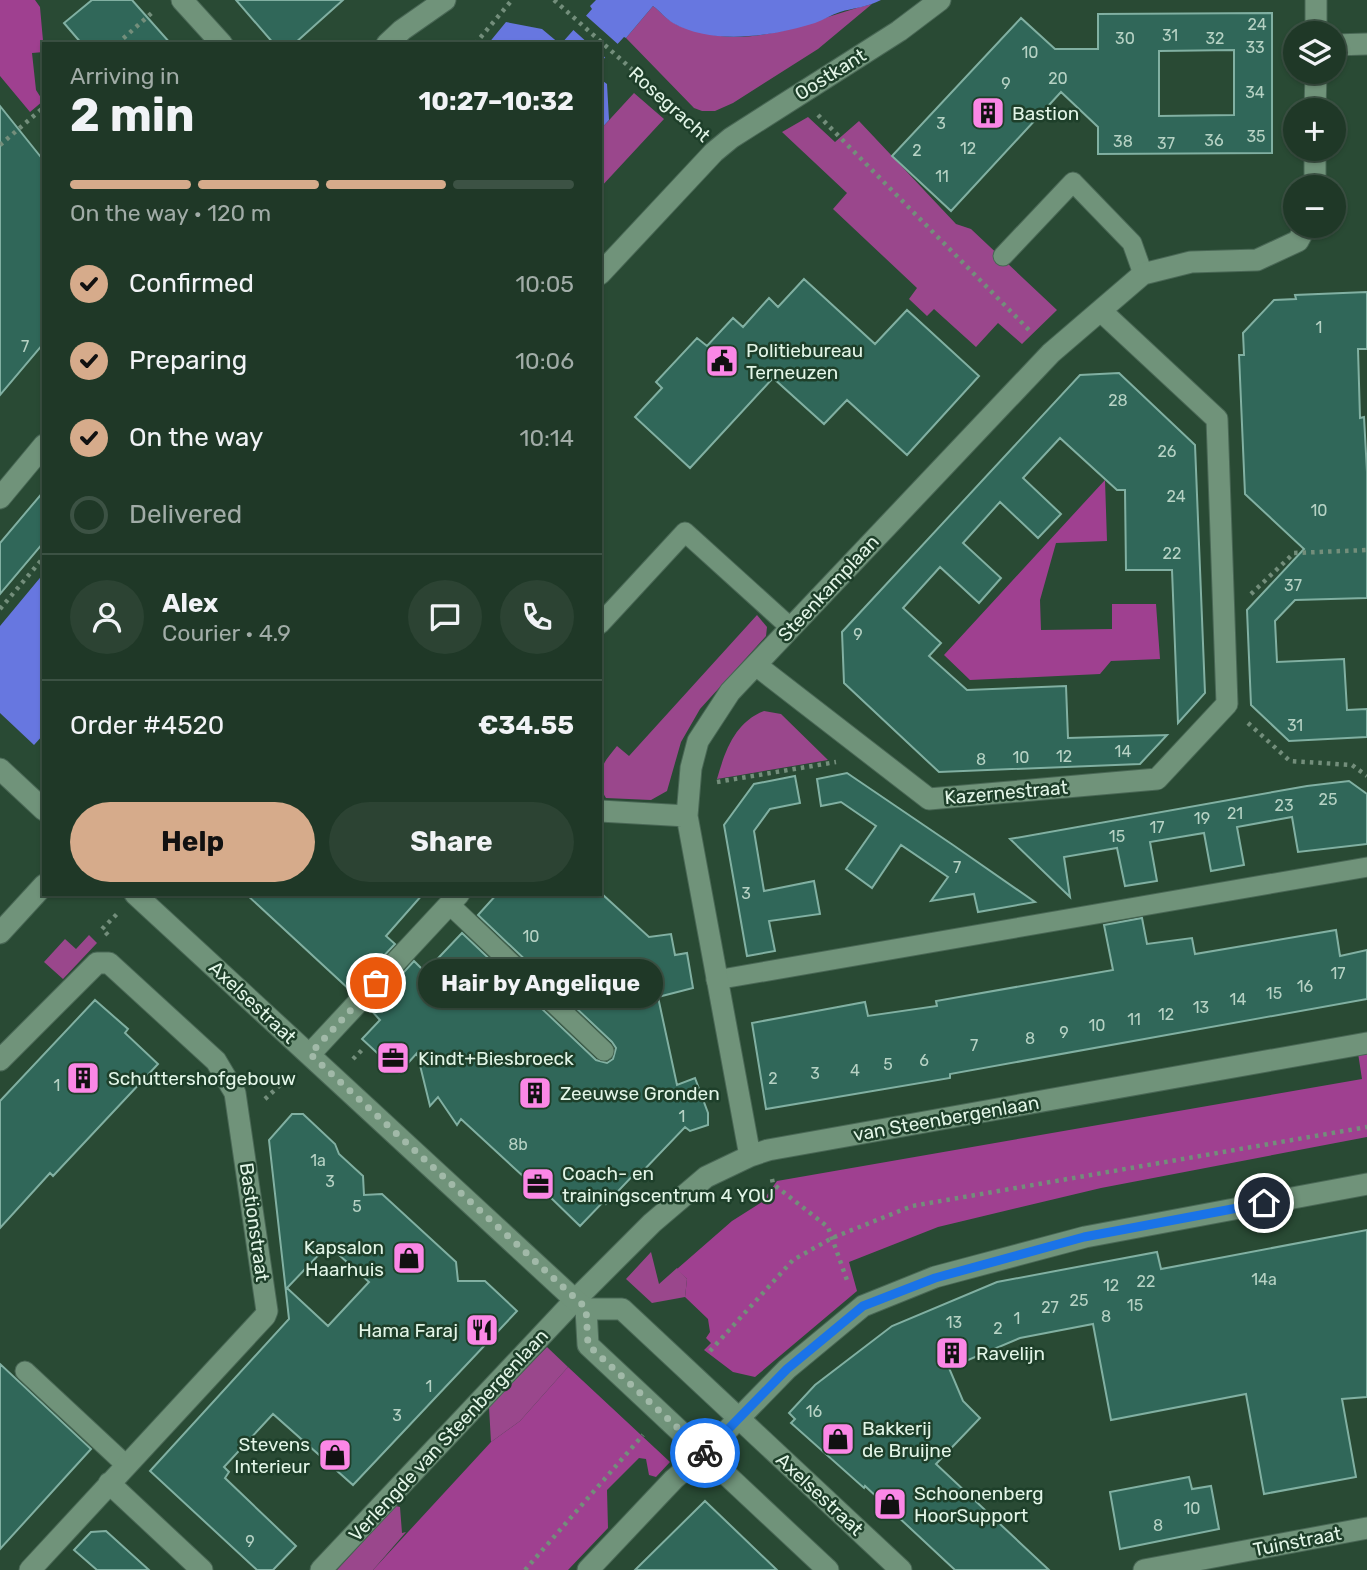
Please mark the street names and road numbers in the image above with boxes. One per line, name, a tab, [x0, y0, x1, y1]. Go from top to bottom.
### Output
street label: Oostkant	[790, 43, 871, 105]
street label: Rosegracht	[624, 62, 716, 147]
street label: Steenkamplaan	[773, 530, 884, 646]
street label: Kazernestraat	[943, 776, 1069, 809]
street label: Axelsestraat	[204, 956, 301, 1049]
street label: van Steenbergenlaan	[851, 1091, 1041, 1146]
street label: Bastionstraat	[235, 1161, 274, 1284]
street label: Verlengde van Steenbergenlaan	[344, 1324, 553, 1546]
street label: Axelsestraat	[771, 1448, 868, 1541]
street label: Tuinstraat	[1251, 1522, 1344, 1561]

